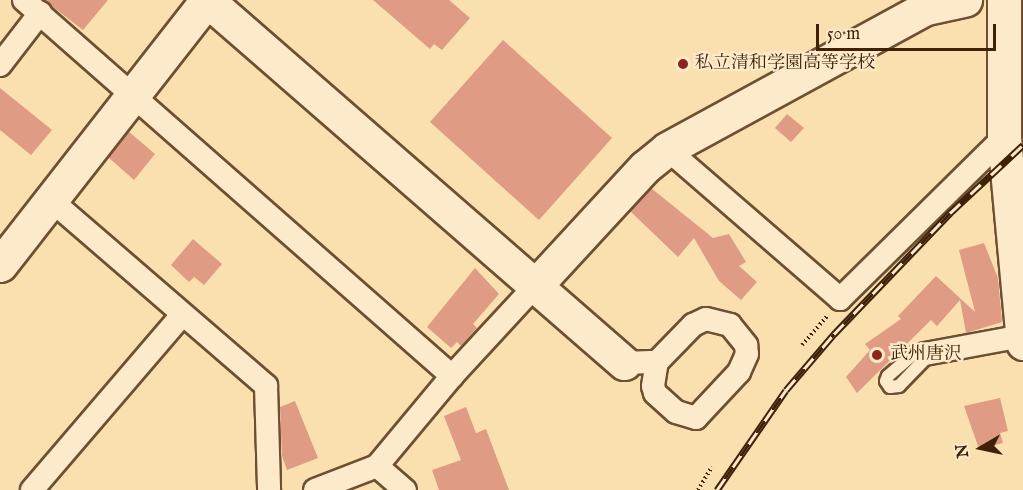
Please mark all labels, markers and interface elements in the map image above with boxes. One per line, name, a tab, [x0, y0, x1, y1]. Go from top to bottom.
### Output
scale bar	[819, 12, 999, 50]
text: 50 m	[827, 23, 860, 46]
place label: 私立清和学園高等学校	[695, 53, 875, 75]
marker: 私立清和学園高等学校	[676, 57, 690, 71]
place label: 武州唐沢	[890, 344, 962, 366]
marker: 武州唐沢	[868, 346, 886, 364]
north arrow	[951, 418, 1011, 478]
text: N	[952, 442, 974, 459]

